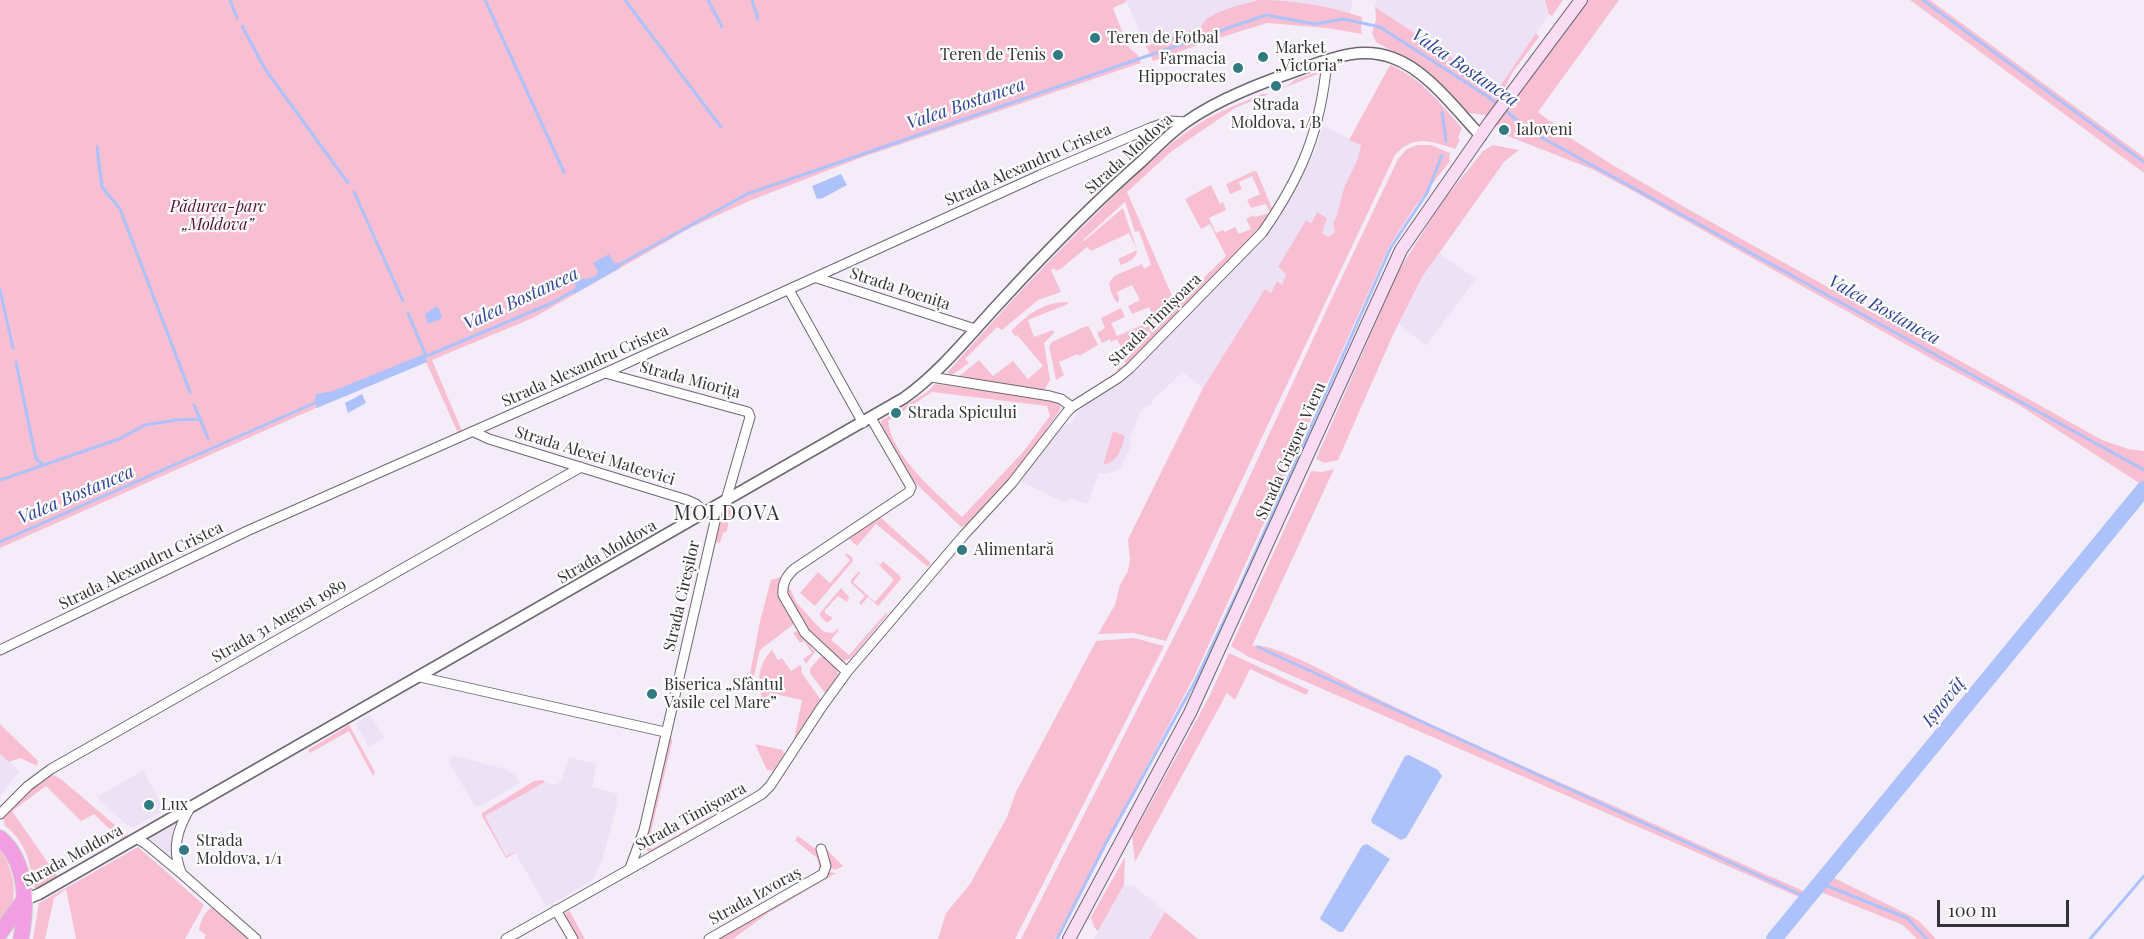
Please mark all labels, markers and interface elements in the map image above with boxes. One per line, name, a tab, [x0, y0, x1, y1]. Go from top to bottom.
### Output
water label: Valea Bostancea	[1407, 24, 1523, 112]
place label: Teren de Fotbal	[1107, 28, 1219, 48]
marker: Teren de Fotbal	[1088, 31, 1102, 45]
place label: Market „Victoria”	[1275, 38, 1343, 76]
place label: Teren de Tenis	[940, 45, 1046, 65]
marker: Teren de Tenis	[1051, 48, 1065, 62]
place label: Farmacia Hippocrates	[1138, 49, 1226, 87]
marker: Market „Victoria”	[1256, 50, 1270, 64]
marker: Farmacia Hippocrates	[1231, 61, 1245, 75]
water label: Valea Bostancea	[904, 74, 1028, 134]
marker: Strada Moldova, 1/B	[1269, 79, 1283, 93]
place label: Strada Moldova, 1/B	[1231, 95, 1321, 133]
street label: Strada Moldova	[1081, 110, 1177, 198]
street label: Strada Alexandru Cristea	[942, 120, 1114, 210]
place label: Ialoveni	[1516, 120, 1572, 140]
marker: Ialoveni	[1497, 123, 1511, 137]
park label: Pădurea-parc „Moldova”	[170, 197, 266, 235]
water label: Valea Bostancea	[460, 263, 582, 335]
street label: Strada Poenița	[847, 264, 953, 314]
street label: Strada Timișoara	[1105, 270, 1205, 370]
water label: Valea Bostancea	[1824, 270, 1944, 350]
street label: Strada Alexandru Cristea	[499, 321, 671, 411]
street label: Strada Miorița	[638, 357, 742, 403]
street label: Strada Grigore Vieru	[1252, 379, 1330, 523]
place label: Strada Spicului	[908, 403, 1017, 423]
marker: Strada Spicului	[889, 406, 903, 420]
street label: Strada Alexei Mateevici	[513, 422, 677, 490]
water label: Valea Bostancea	[15, 461, 137, 529]
district label: MOLDOVA	[673, 502, 781, 526]
street label: Strada Moldova	[554, 516, 660, 588]
street label: Strada Alexandru Cristea	[56, 518, 226, 614]
street label: Strada Cireșilor	[660, 539, 704, 653]
place label: Alimentară	[974, 540, 1054, 560]
marker: Alimentară	[955, 543, 969, 557]
street label: Strada 31 August 1989	[208, 575, 350, 667]
water label: Ișnovăț	[1918, 673, 1970, 731]
place label: Biserica „Sfântul Vasile cel Mare”	[664, 675, 783, 713]
marker: Biserica „Sfântul Vasile cel Mare”	[645, 687, 659, 701]
street label: Strada Timișoara	[632, 779, 750, 855]
place label: Lux	[161, 795, 188, 815]
marker: Lux	[142, 798, 156, 812]
street label: Strada Moldova	[20, 821, 126, 891]
place label: Strada Moldova, 1/1	[196, 831, 282, 869]
marker: Strada Moldova, 1/1	[177, 843, 191, 857]
street label: Strada Izvoraș	[706, 863, 804, 929]
scale bar	[1940, 888, 2072, 926]
text: 100 m	[1948, 898, 1997, 922]

